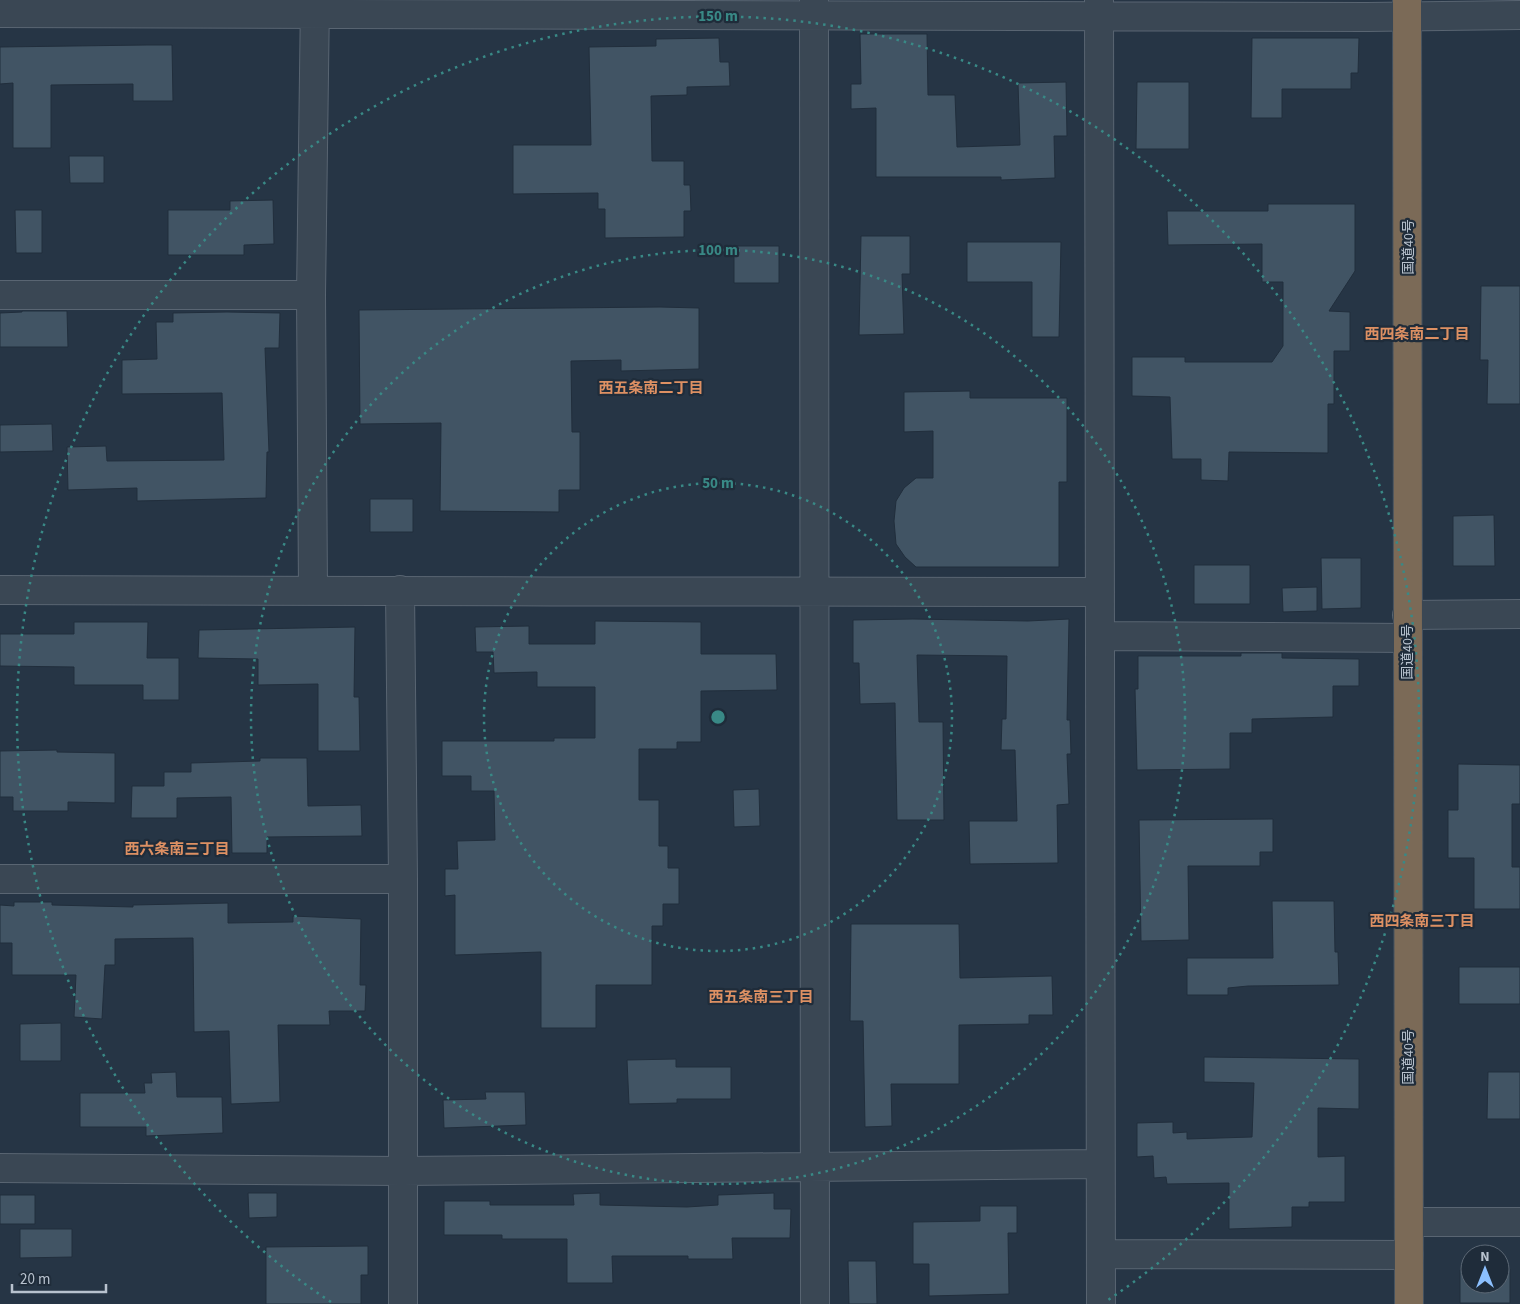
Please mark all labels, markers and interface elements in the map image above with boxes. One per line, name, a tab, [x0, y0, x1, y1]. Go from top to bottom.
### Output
text: 150 m	[698, 6, 738, 27]
street label: 国道40号	[1399, 219, 1419, 275]
text: 100 m	[698, 240, 738, 261]
district label: 西四条南二丁目	[1364, 324, 1470, 345]
district label: 西五条南二丁目	[598, 378, 704, 399]
text: 50 m	[702, 473, 734, 494]
street label: 国道40号	[1398, 624, 1418, 680]
centre of rings	[709, 708, 727, 726]
district label: 西六条南三丁目	[124, 839, 230, 860]
district label: 西四条南三丁目	[1369, 911, 1475, 932]
district label: 西五条南三丁目	[708, 987, 814, 1008]
street label: 国道40号	[1399, 1029, 1419, 1085]
north arrow	[1460, 1244, 1510, 1294]
text: N	[1480, 1247, 1490, 1267]
scale bar	[12, 1262, 106, 1294]
text: 20 m	[20, 1269, 50, 1290]

